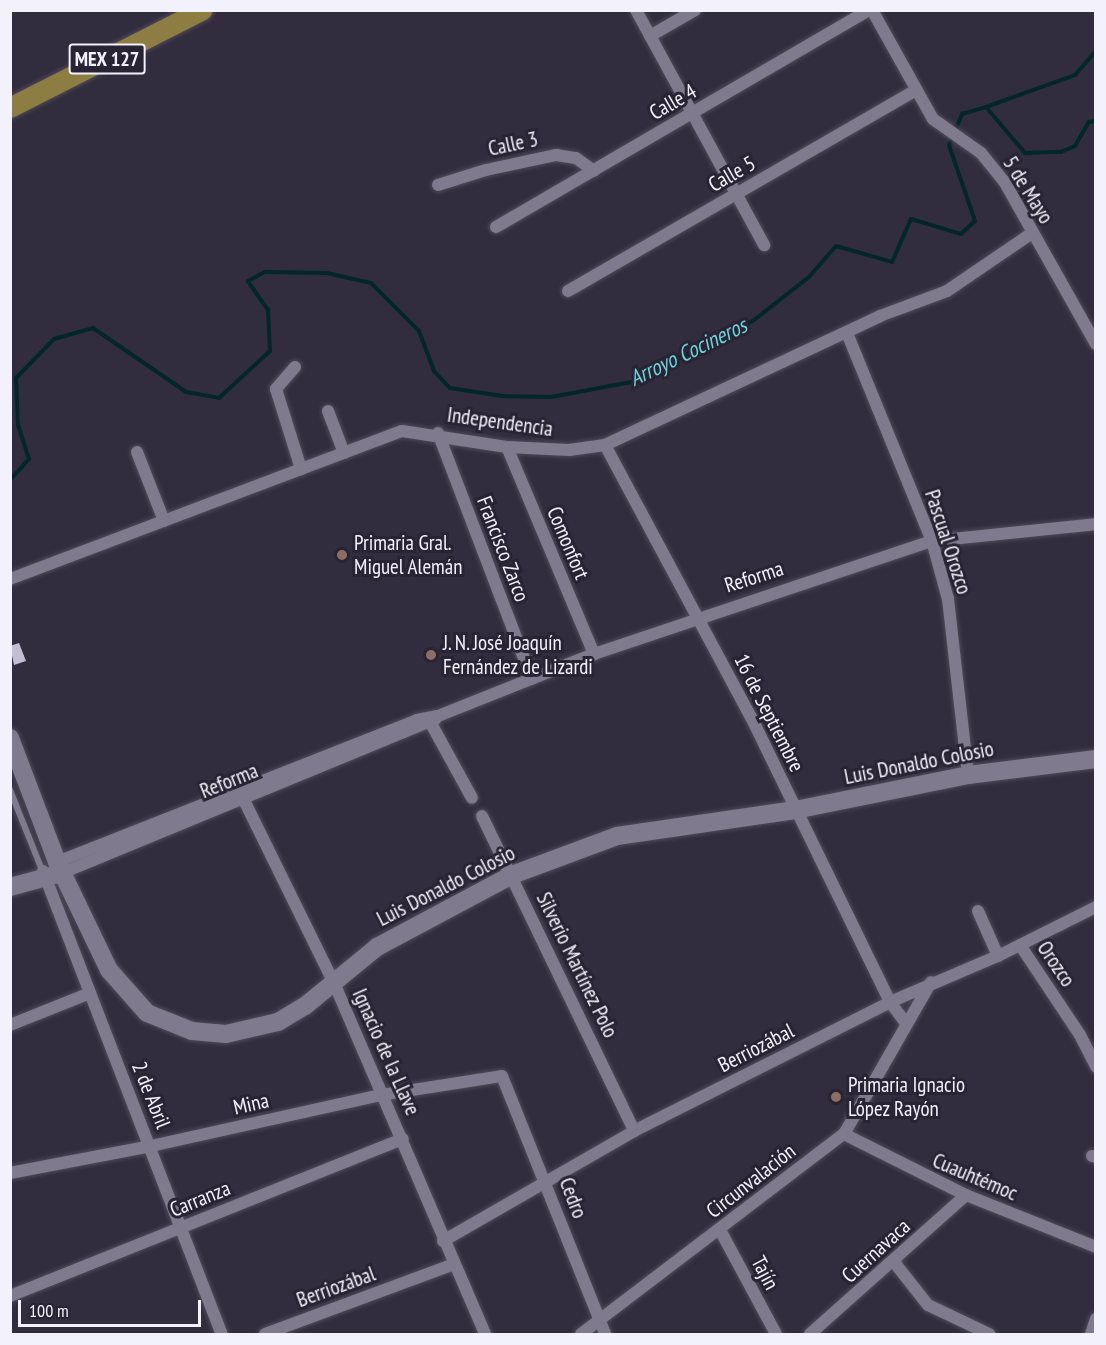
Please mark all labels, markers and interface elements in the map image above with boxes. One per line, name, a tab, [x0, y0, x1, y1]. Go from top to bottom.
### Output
road number: MEX 127	[68, 42, 146, 76]
street label: Calle 4	[645, 79, 701, 125]
street label: Calle 3	[486, 126, 540, 162]
street label: Calle 5	[704, 151, 760, 197]
street label: 5 de Mayo	[997, 152, 1059, 228]
water label: Arroyo Cocineros	[625, 312, 751, 392]
street label: Independencia	[446, 402, 554, 442]
street label: Pascual Orozco	[919, 487, 977, 597]
street label: Francisco Zarco	[471, 493, 535, 605]
street label: Comonfort	[541, 503, 595, 583]
place label: Primaria Gral. Miguel Alemán	[354, 530, 463, 580]
marker: Primaria Gral. Miguel Alemán	[335, 548, 349, 562]
street label: Reforma	[722, 556, 786, 598]
place label: J. N. José Joaquín Fernández de Lizardi	[443, 630, 593, 680]
marker: J. N. José Joaquín Fernández de Lizardi	[424, 648, 438, 662]
street label: 16 de Septiembre	[729, 650, 809, 776]
street label: Luis Donaldo Colosio	[842, 736, 996, 790]
street label: Reforma	[196, 758, 262, 804]
street label: Luis Donaldo Colosio	[373, 840, 519, 932]
street label: Silverio Martínez Polo	[531, 888, 623, 1042]
street label: Orozco	[1032, 936, 1080, 992]
street label: Ignacio de la Llave	[347, 985, 425, 1119]
street label: Berriozábal	[714, 1018, 798, 1078]
street label: 2 de Abril	[126, 1058, 176, 1132]
place label: Primaria Ignacio López Rayón	[848, 1072, 965, 1122]
street label: Mina	[231, 1088, 271, 1120]
marker: Primaria Ignacio López Rayón	[829, 1090, 843, 1104]
street label: Circunvalación	[702, 1138, 800, 1224]
street label: Cuauhtémoc	[929, 1148, 1021, 1206]
street label: Cedro	[554, 1174, 592, 1222]
street label: Carranza	[166, 1176, 234, 1222]
street label: Cuernavaca	[837, 1214, 915, 1288]
street label: Tajín	[746, 1252, 784, 1294]
street label: Berriozábal	[293, 1261, 379, 1313]
scale bar	[21, 1288, 204, 1326]
text: 100 m	[29, 1299, 69, 1322]

